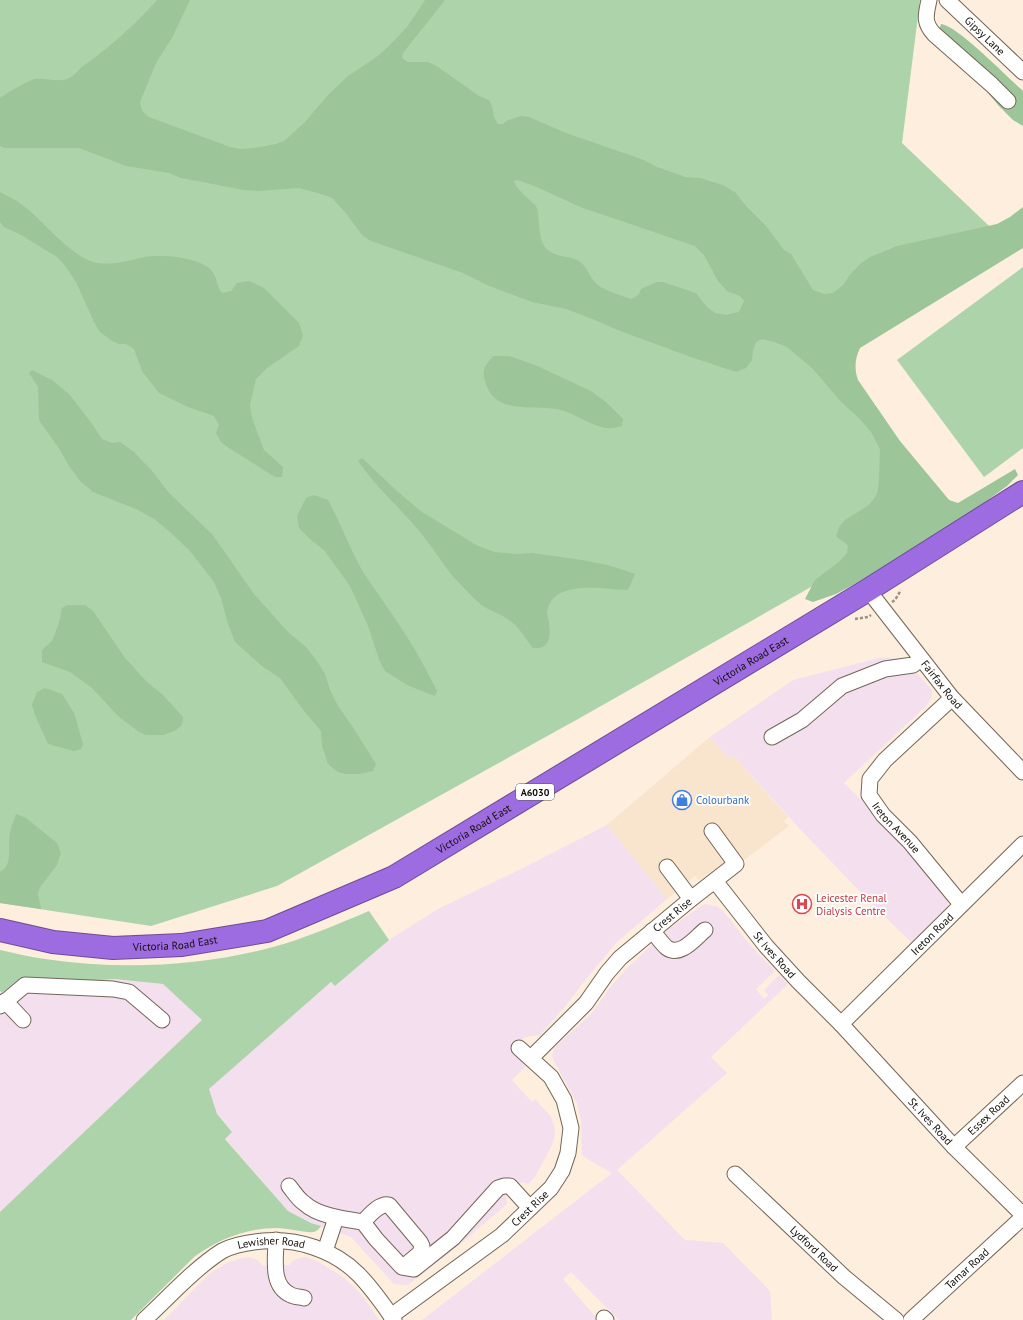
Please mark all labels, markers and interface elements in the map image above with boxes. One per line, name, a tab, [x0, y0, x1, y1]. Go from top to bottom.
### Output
street label: Gipsy Lane	[962, 13, 1008, 58]
street label: Victoria Road East	[710, 633, 791, 689]
street label: Fairfax Road	[918, 657, 966, 712]
road number: A6030	[516, 784, 554, 800]
shop icon: Colourbank	[671, 789, 693, 811]
place label: Colourbank	[696, 793, 750, 807]
street label: Ireton Avenue	[869, 799, 924, 856]
street label: Victoria Road East	[433, 801, 514, 857]
place label: Leicester Renal Dialysis Centre	[816, 891, 887, 918]
hospital icon: Leicester Renal Dialysis Centre	[791, 893, 813, 915]
street label: Crest Rise	[650, 894, 695, 935]
street label: Ireton Road	[908, 910, 956, 958]
street label: St Ives Road	[750, 929, 799, 981]
street label: Victoria Road East	[132, 932, 219, 954]
street label: Essex Road	[965, 1092, 1012, 1138]
street label: St. Ives Road	[905, 1095, 956, 1148]
street label: Crest Rise	[508, 1187, 552, 1229]
street label: Lydford Road	[787, 1223, 841, 1275]
street label: Lewisher Road	[236, 1234, 307, 1252]
street label: Tamar Road	[942, 1245, 992, 1292]

